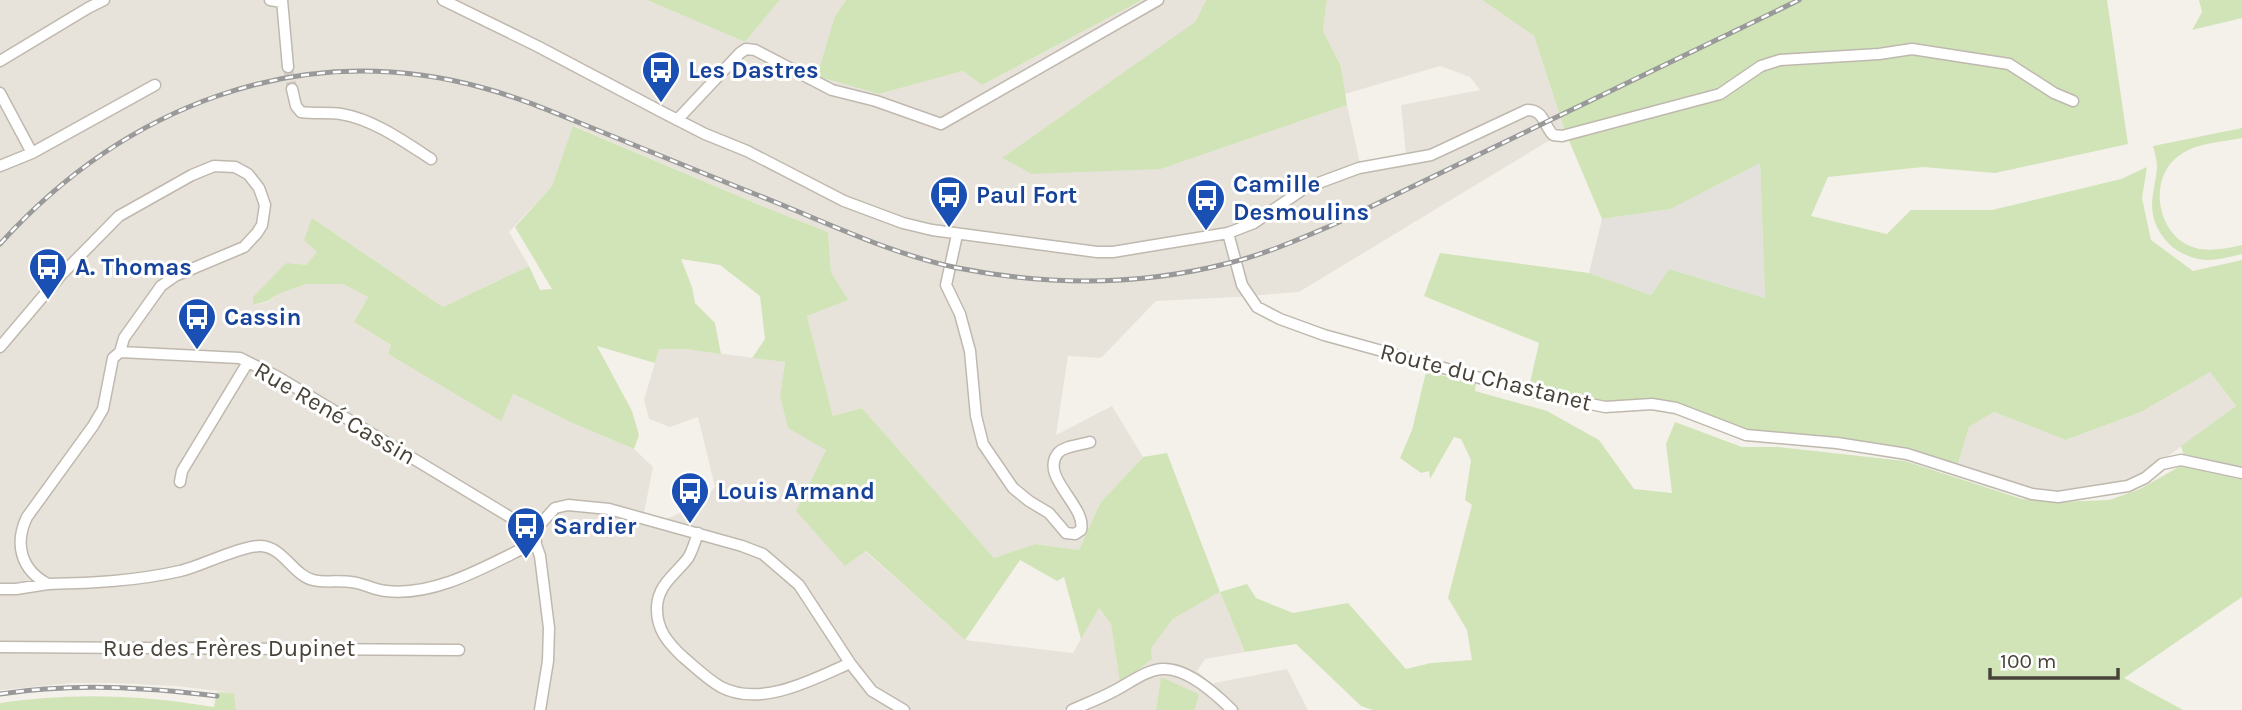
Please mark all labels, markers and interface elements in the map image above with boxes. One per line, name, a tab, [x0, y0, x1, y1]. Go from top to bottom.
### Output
bus stop icon: Les Dastres	[640, 49, 682, 104]
place label: Les Dastres	[688, 56, 819, 84]
place label: Camille Desmoulins	[1233, 170, 1369, 226]
bus stop icon: Paul Fort	[928, 174, 970, 229]
bus stop icon: Camille Desmoulins	[1185, 177, 1227, 232]
place label: Paul Fort	[976, 181, 1077, 209]
bus stop icon: A. Thomas	[27, 246, 69, 301]
place label: A. Thomas	[75, 253, 192, 281]
bus stop icon: Cassin	[176, 296, 218, 351]
place label: Cassin	[224, 303, 301, 331]
street label: Route du Chastanet	[1377, 337, 1595, 417]
street label: Rue René Cassin	[249, 355, 421, 471]
bus stop icon: Louis Armand	[669, 470, 711, 525]
place label: Louis Armand	[717, 477, 875, 505]
bus stop icon: Sardier	[505, 505, 547, 560]
place label: Sardier	[553, 512, 637, 540]
street label: Rue des Frères Dupinet	[103, 634, 355, 662]
scale bar	[1990, 636, 2118, 680]
text: 100 m	[2000, 649, 2057, 673]

